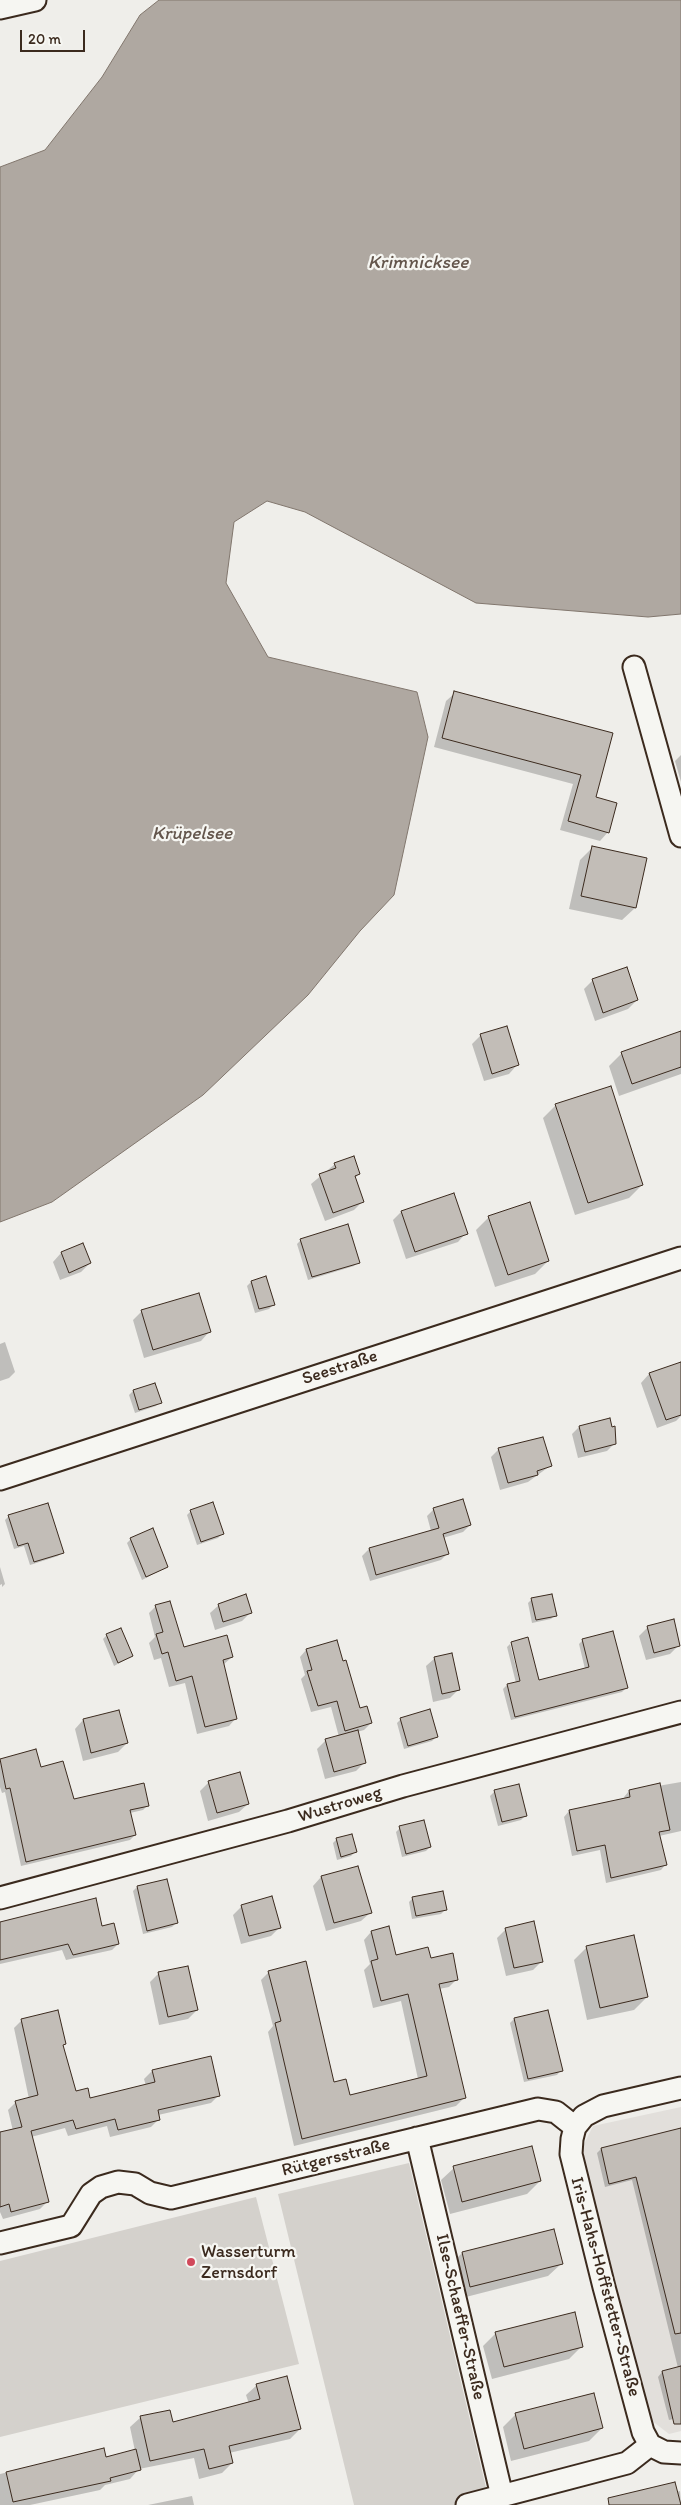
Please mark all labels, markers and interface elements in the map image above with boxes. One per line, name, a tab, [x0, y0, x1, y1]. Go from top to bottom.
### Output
scale bar	[22, 20, 88, 52]
text: 20 m	[28, 30, 61, 48]
water label: Krimnicksee	[368, 252, 468, 274]
water label: Krüpelsee	[152, 823, 232, 845]
street label: Seestraße	[300, 1346, 380, 1390]
street label: Wustroweg	[296, 1782, 384, 1828]
street label: Rütgersstraße	[280, 2134, 392, 2182]
street label: Iris-Hahs-Hoffstetter-Straße	[565, 2175, 645, 2399]
street label: Ilse-Schaeffer-Straße	[430, 2232, 490, 2402]
place label: Wasserturm Zernsdorf	[201, 2241, 296, 2284]
marker: Wasserturm Zernsdorf	[185, 2256, 197, 2268]

